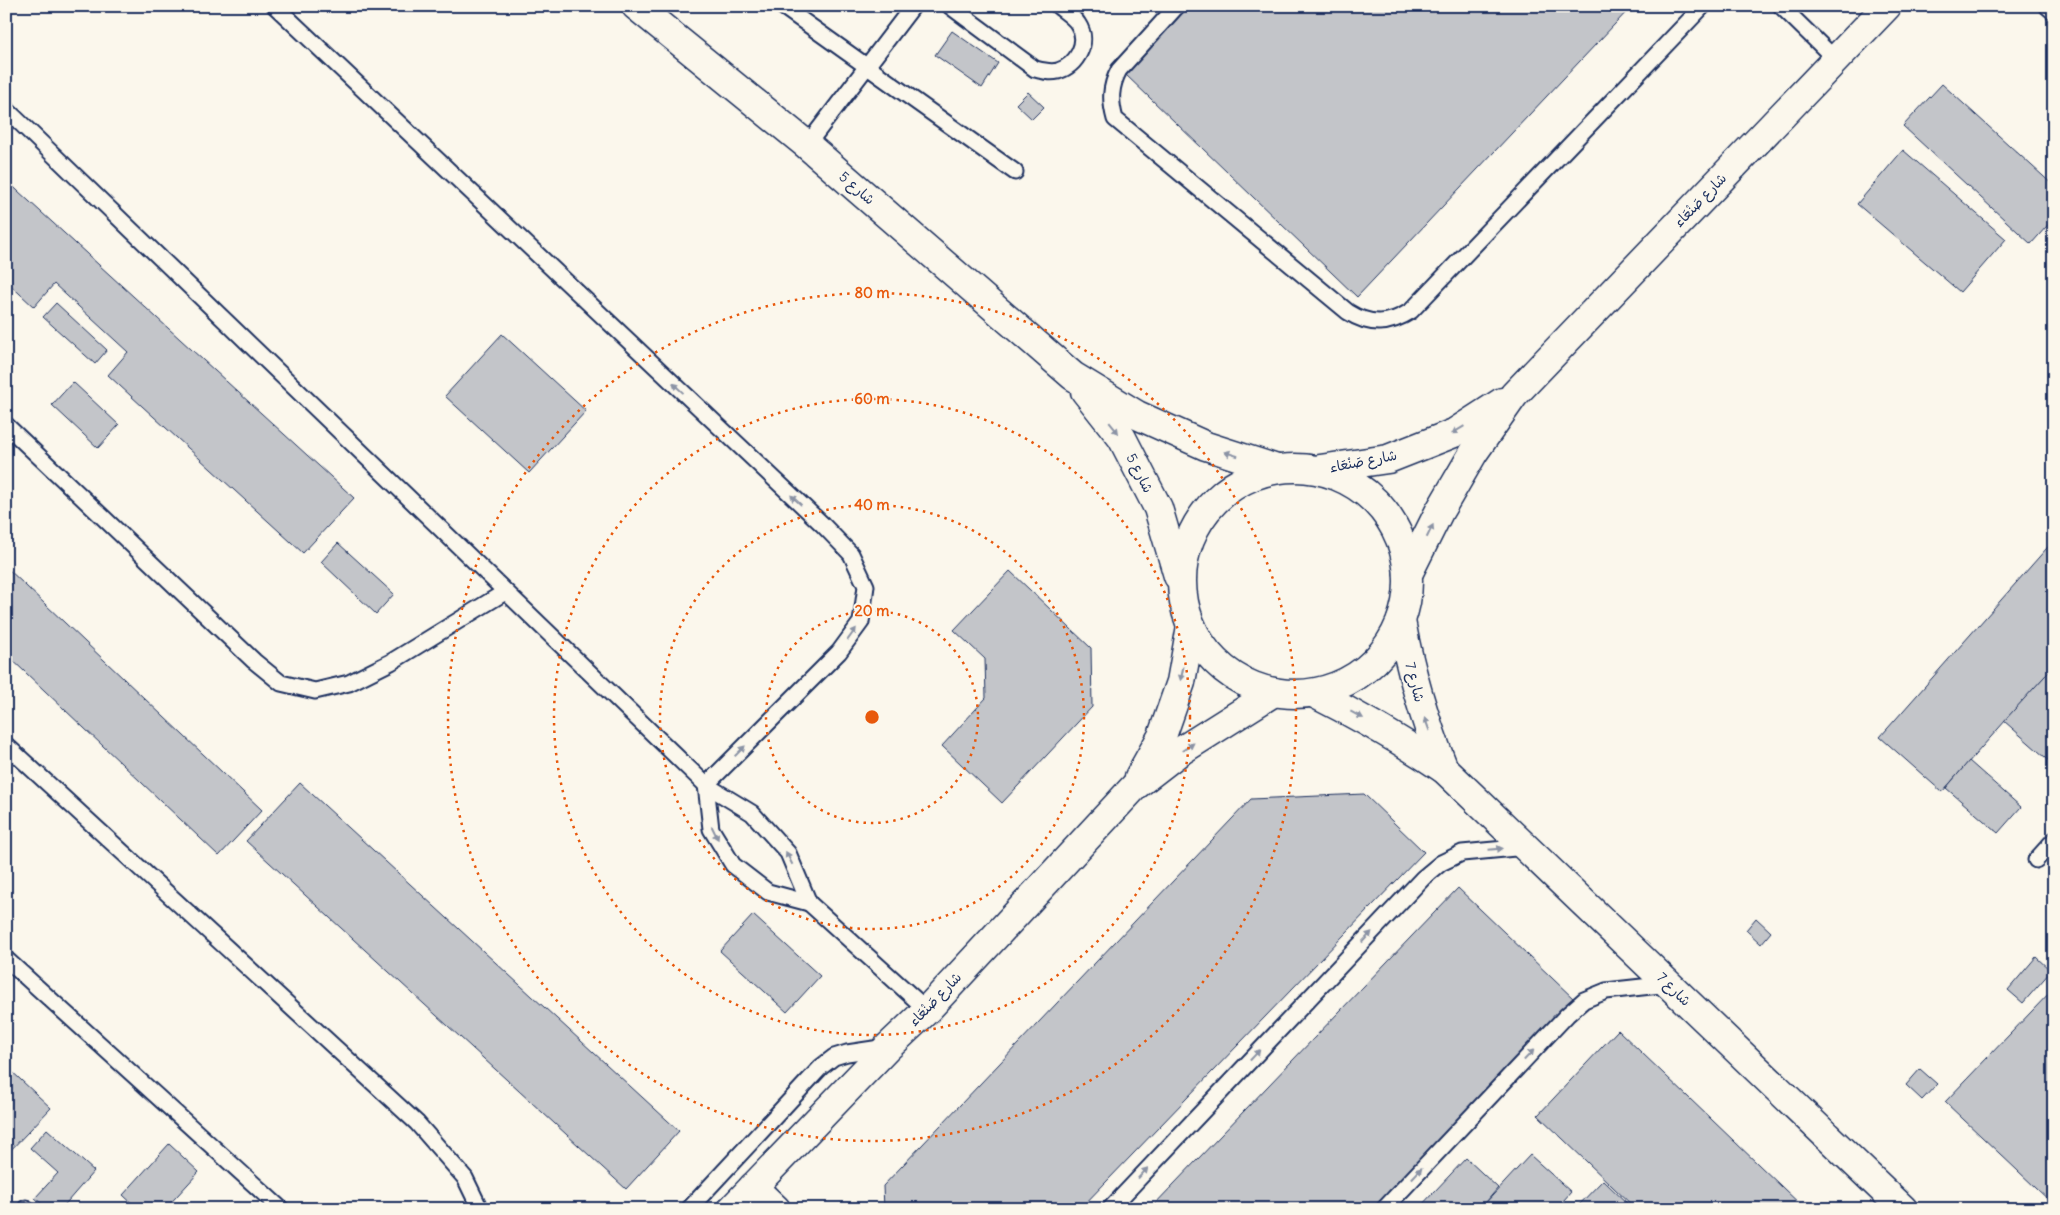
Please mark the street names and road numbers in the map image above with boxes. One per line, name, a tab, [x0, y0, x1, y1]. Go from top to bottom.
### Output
street label: شارع 5	[835, 168, 879, 209]
street label: شارع صَنْعَاء	[1670, 169, 1731, 232]
street label: شارع صَنْعَاء	[1328, 446, 1398, 477]
street label: شارع 5	[1122, 450, 1157, 496]
street label: شارع 7	[1400, 660, 1429, 704]
street label: شارع صَنْعَاء	[905, 968, 966, 1031]
street label: شارع 7	[1652, 968, 1695, 1010]

